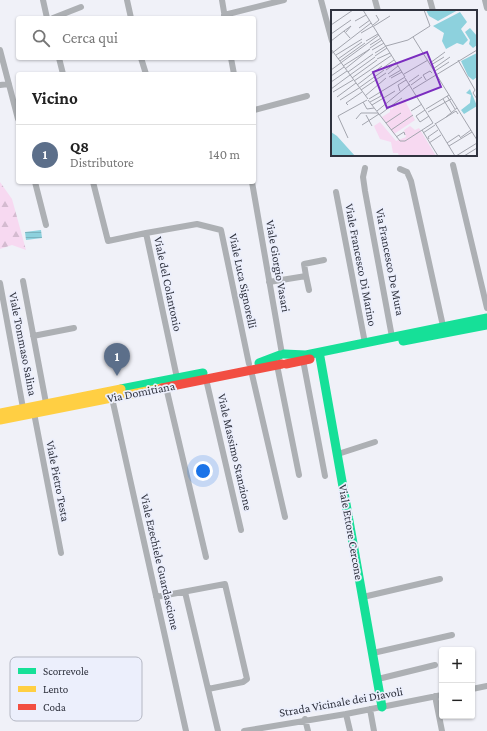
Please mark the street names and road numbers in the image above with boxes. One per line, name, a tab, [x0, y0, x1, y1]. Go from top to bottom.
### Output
street label: Viale Francesco Di Marino	[342, 202, 380, 328]
street label: Via Francesco De Mura	[373, 207, 407, 317]
street label: Viale Giorgio Vasari	[263, 219, 293, 313]
street label: Viale Luca Signorelli	[226, 232, 260, 330]
street label: Viale del Colantonio	[151, 235, 185, 333]
street label: Viale Tommaso Salina	[6, 291, 40, 397]
street label: Via Domitiana	[106, 378, 177, 405]
street label: Viale Massimo Stanzione	[215, 392, 255, 512]
street label: Viale Pietro Testa	[43, 439, 73, 523]
street label: Viale Ettore Cercone	[336, 483, 366, 581]
street label: Viale Ezechiele Guardascione	[138, 493, 182, 631]
street label: Strada Vicinale dei Diavoli	[278, 684, 404, 720]

